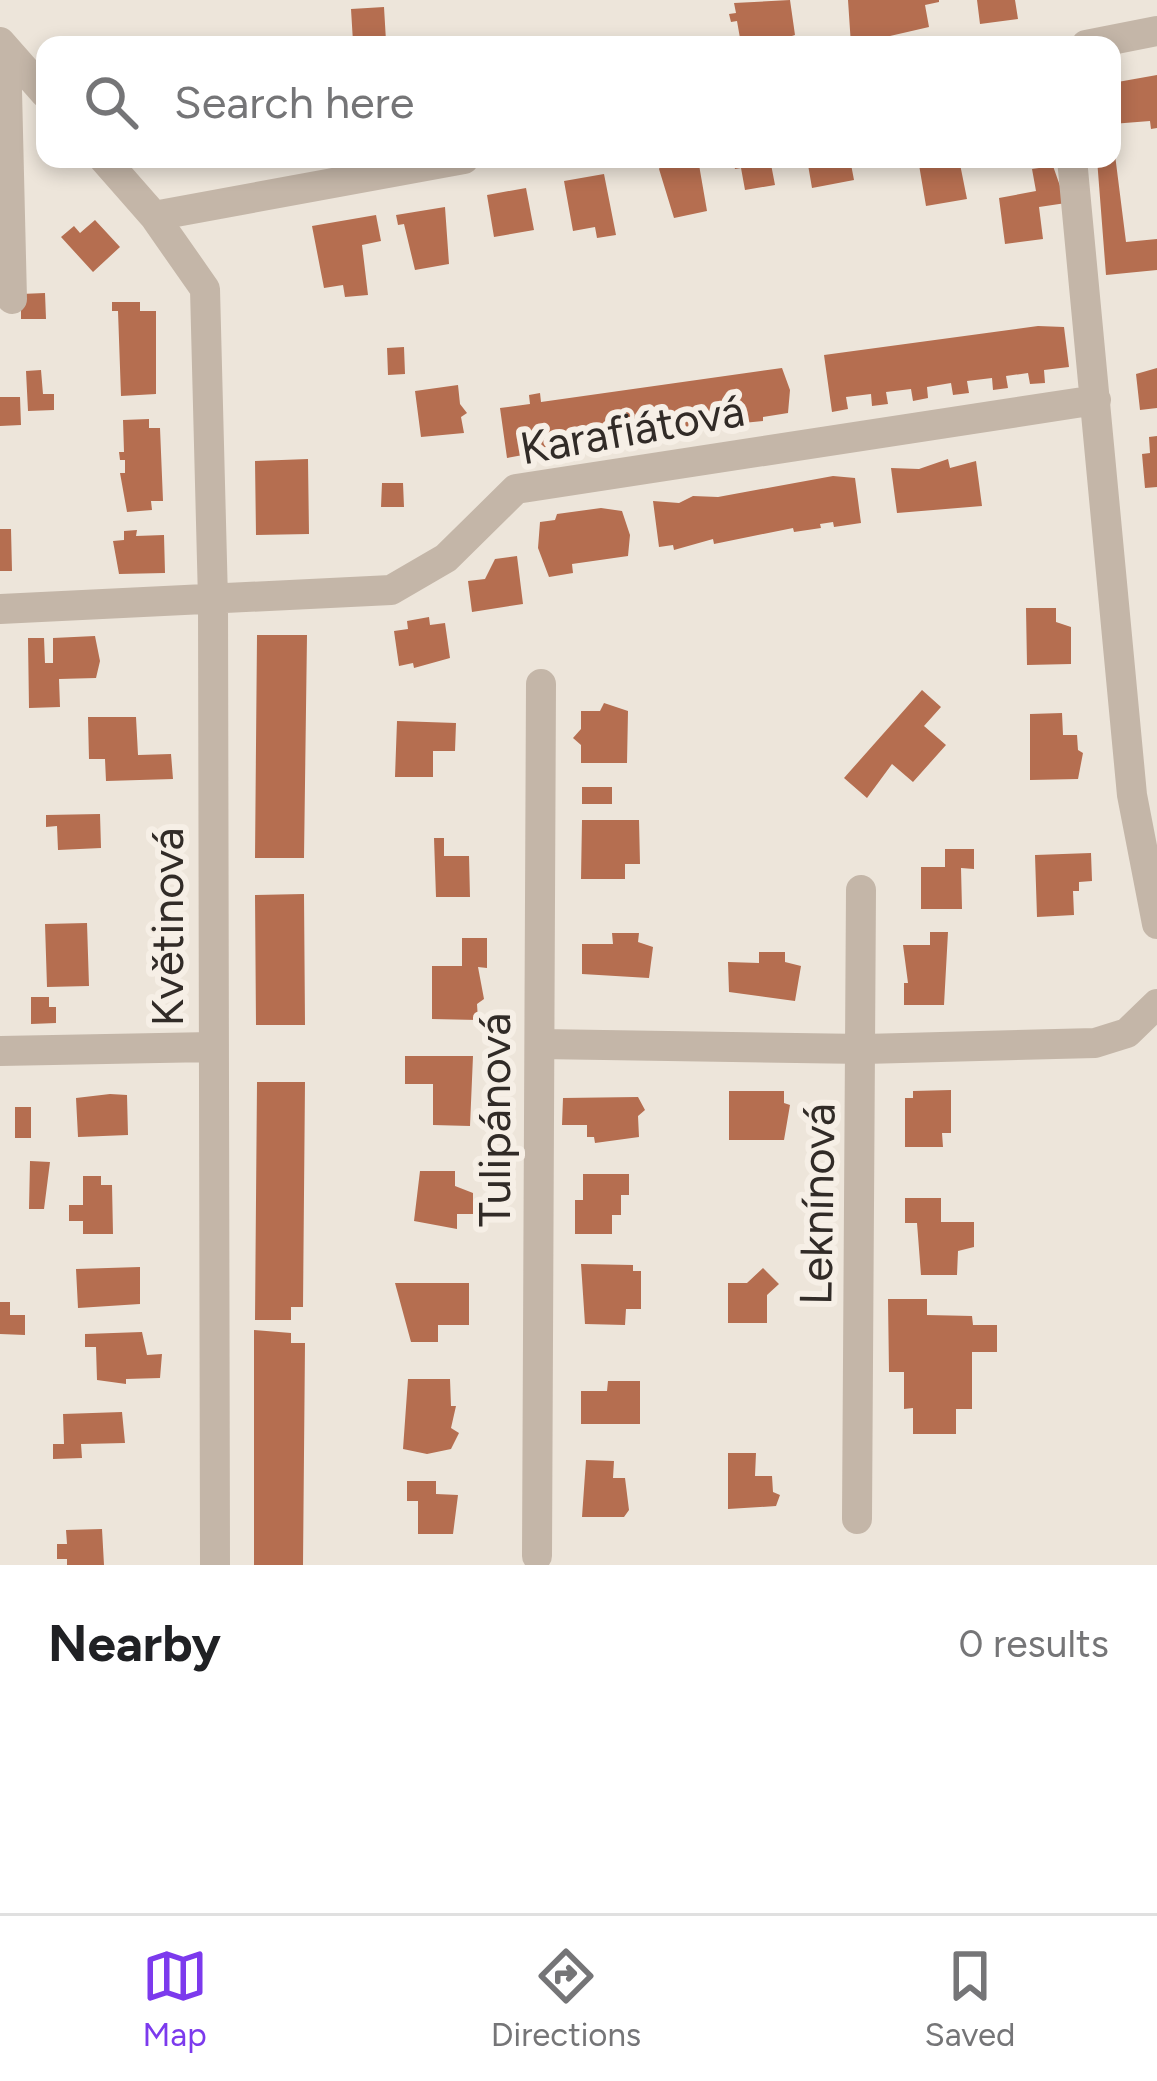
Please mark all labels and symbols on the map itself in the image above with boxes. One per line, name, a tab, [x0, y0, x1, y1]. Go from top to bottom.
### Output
street label: Karafiátová	[516, 383, 748, 475]
street label: Květinová	[140, 828, 194, 1026]
street label: Tulipánová	[467, 1013, 521, 1227]
street label: Leknínová	[788, 1103, 846, 1305]

